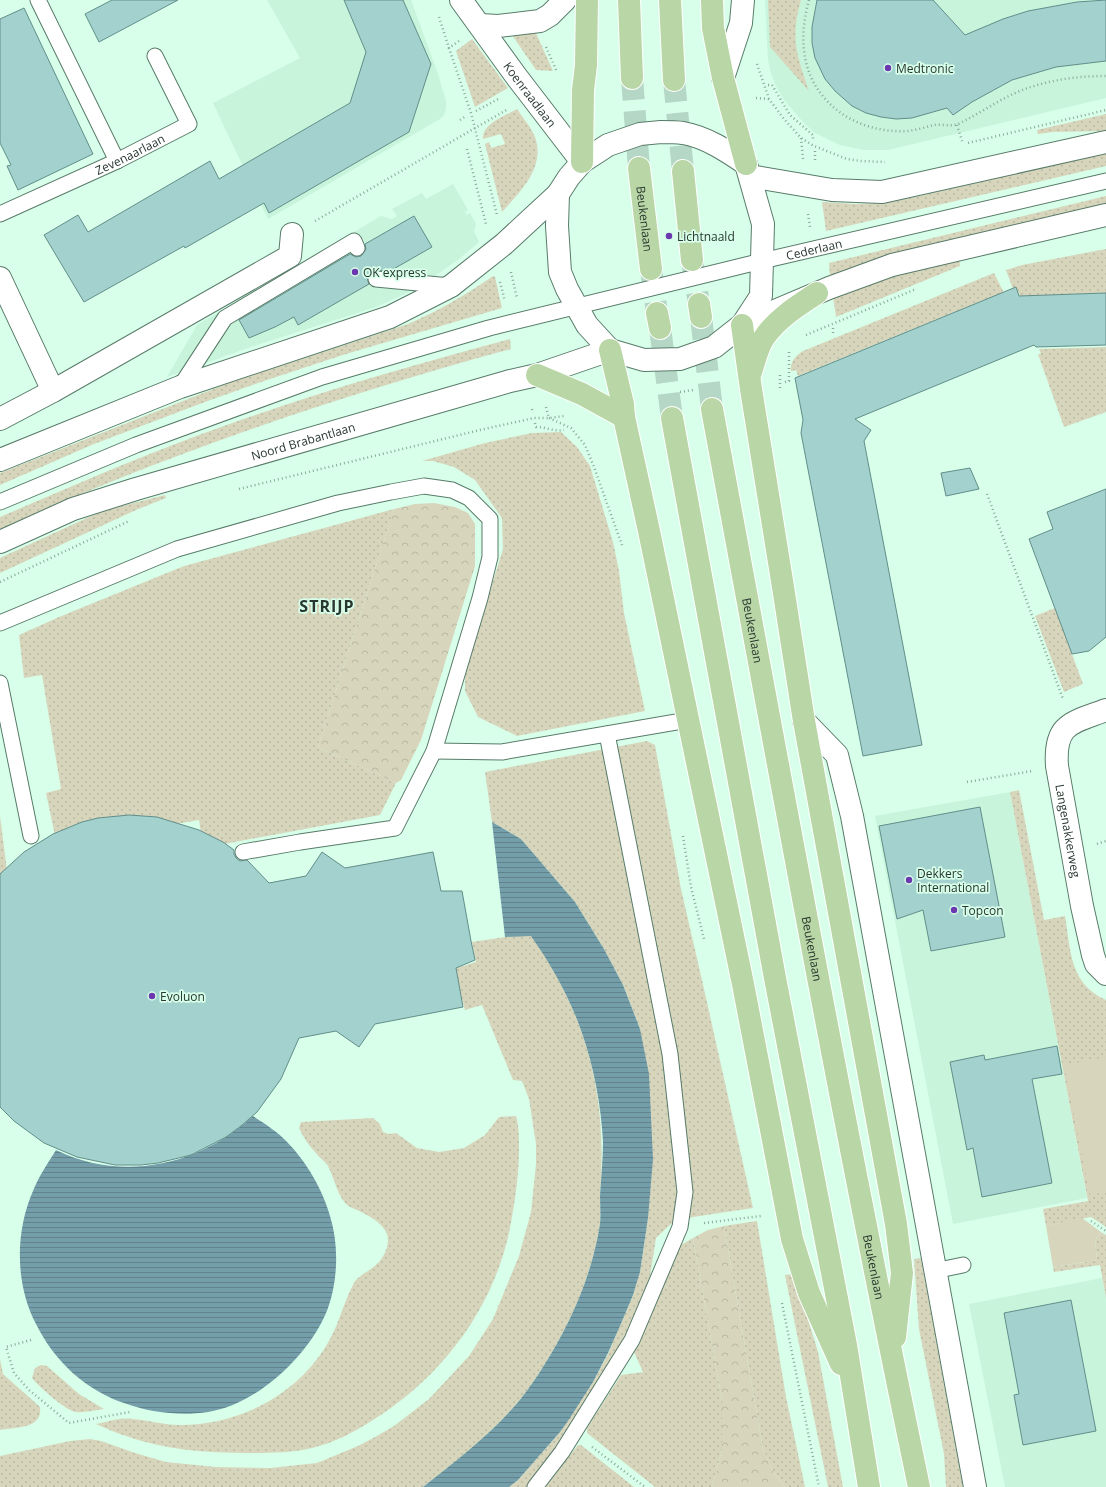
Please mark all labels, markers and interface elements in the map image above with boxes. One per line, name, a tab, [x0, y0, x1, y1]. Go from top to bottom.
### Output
street label: Koenraadlaan	[500, 58, 561, 131]
place label: Medtronic	[896, 60, 954, 77]
marker: Medtronic	[883, 63, 893, 73]
street label: Zevenaarlaan	[92, 129, 168, 178]
street label: Beukenlaan	[633, 185, 657, 252]
place label: Lichtnaald	[677, 228, 735, 245]
marker: Lichtnaald	[664, 231, 674, 241]
street label: Cederlaan	[784, 234, 844, 264]
place label: OK express	[363, 264, 427, 281]
marker: OK express	[350, 267, 360, 277]
street label: Noord Brabantlaan	[249, 418, 357, 464]
district label: STRIJP	[299, 595, 355, 617]
street label: Beukenlaan	[739, 596, 767, 664]
street label: Langenakkerweg	[1052, 783, 1085, 879]
place label: Dekkers International	[917, 865, 989, 896]
marker: Dekkers International	[904, 875, 914, 885]
place label: Topcon	[962, 902, 1004, 919]
marker: Topcon	[949, 905, 959, 915]
street label: Beukenlaan	[798, 915, 827, 983]
place label: Evoluon	[160, 988, 205, 1005]
marker: Evoluon	[147, 991, 157, 1001]
street label: Beukenlaan	[859, 1233, 889, 1301]

